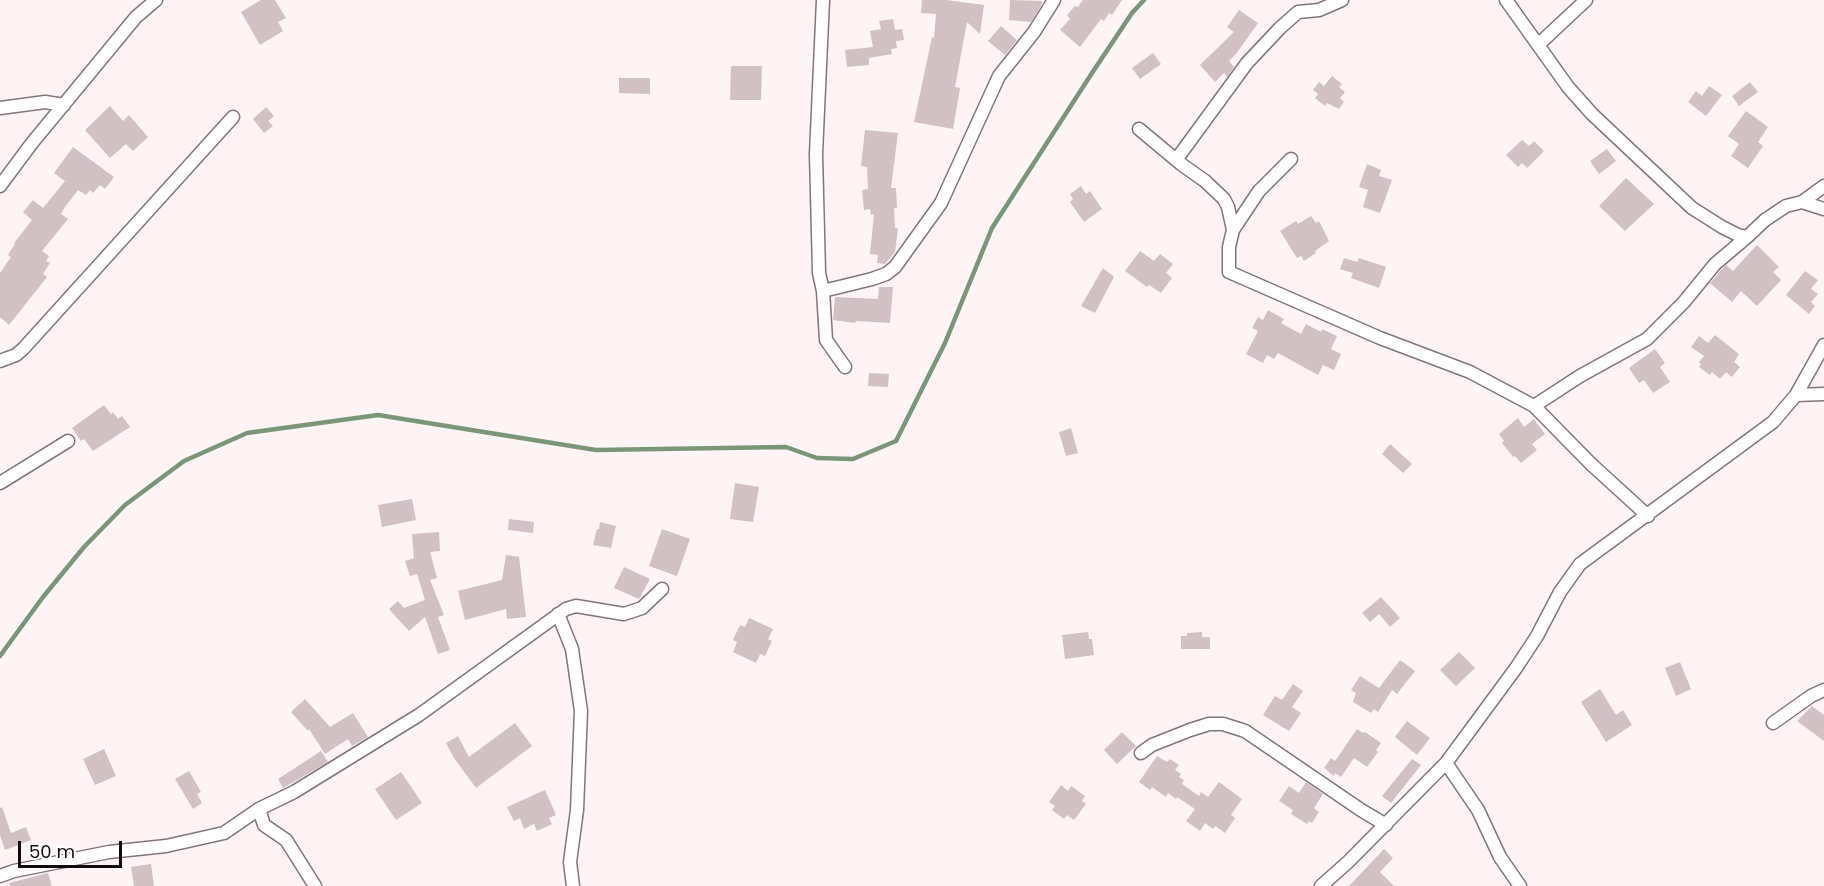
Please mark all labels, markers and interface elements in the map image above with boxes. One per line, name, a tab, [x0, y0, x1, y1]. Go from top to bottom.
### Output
scale bar	[21, 829, 124, 867]
text: 50 m	[29, 839, 75, 864]

